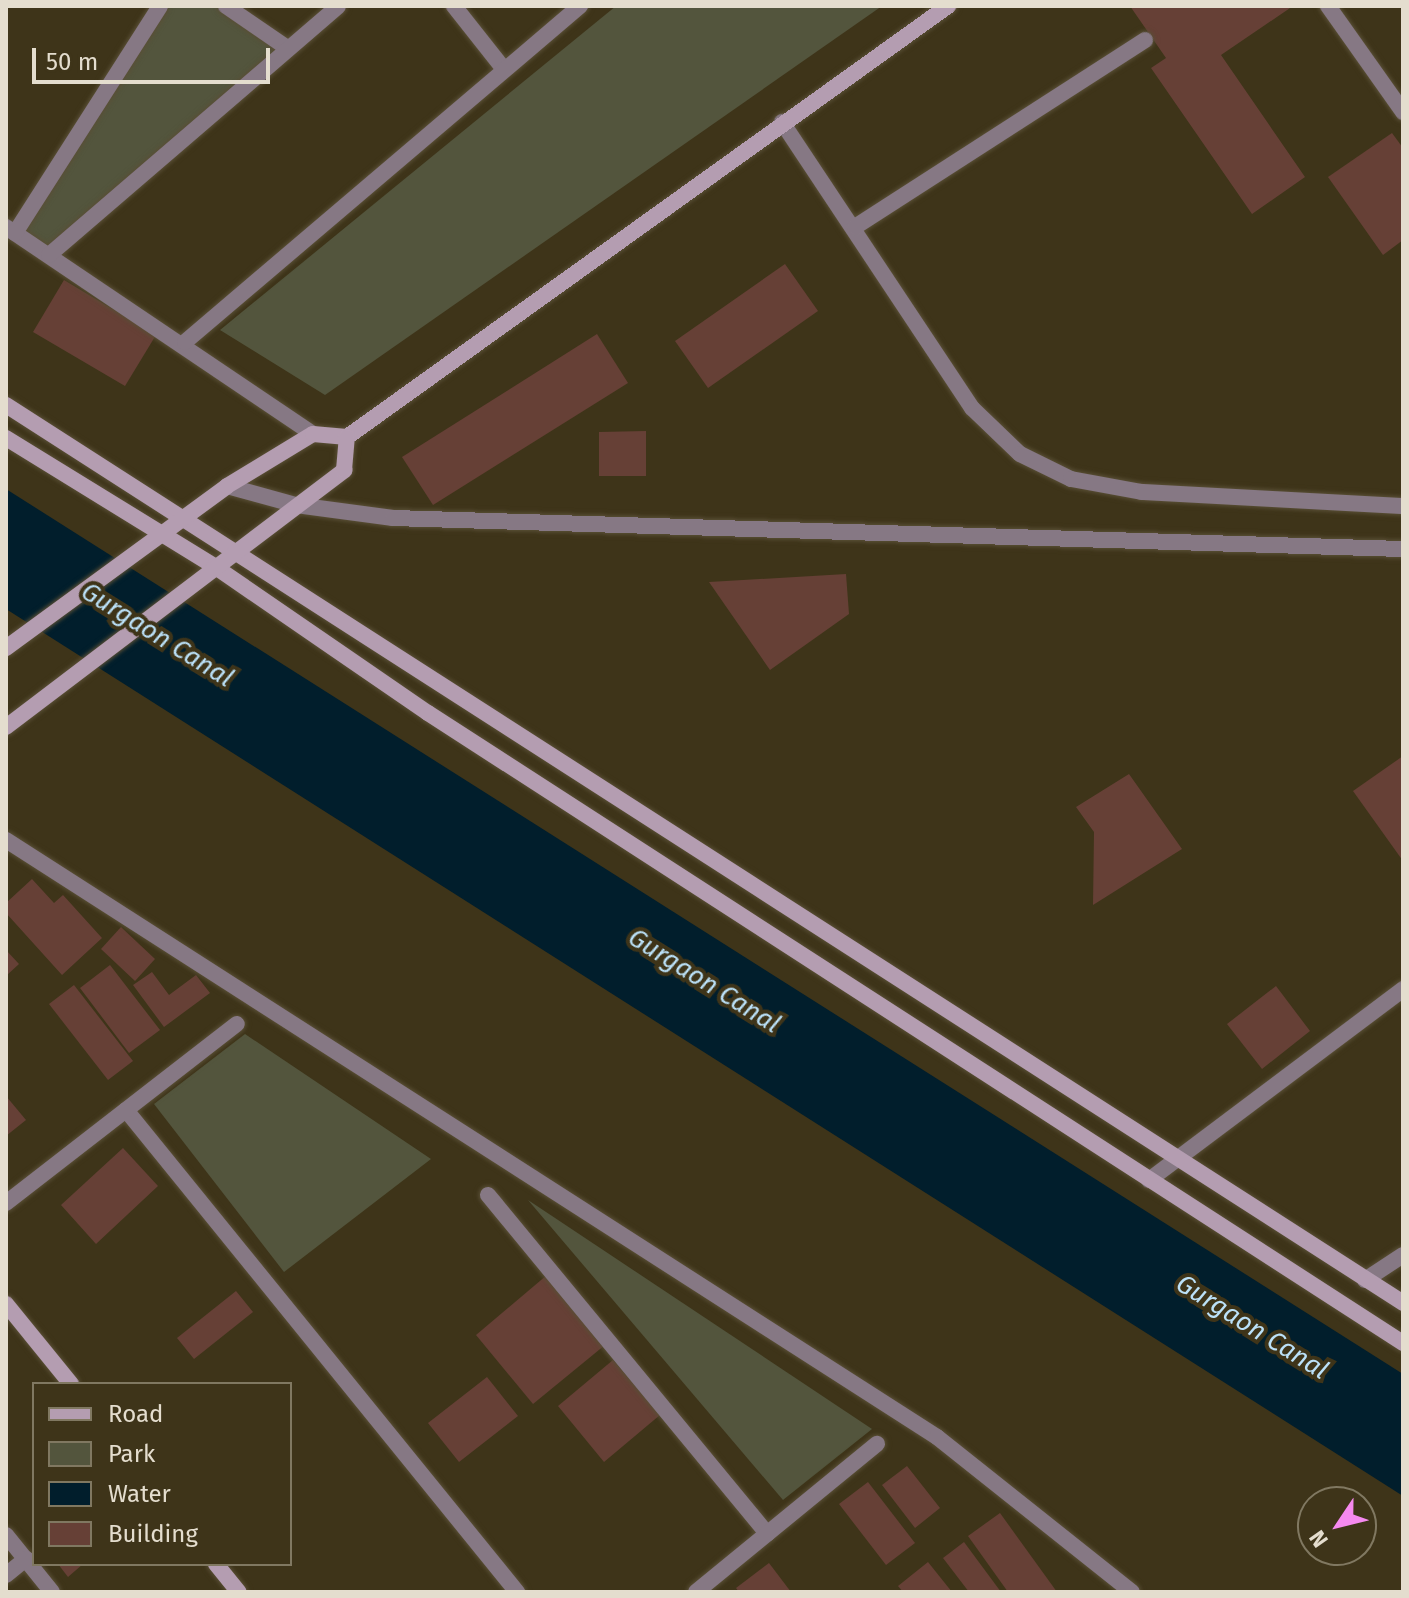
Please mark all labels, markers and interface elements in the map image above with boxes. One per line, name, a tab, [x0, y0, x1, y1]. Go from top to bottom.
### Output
scale bar	[36, 32, 274, 82]
text: 50 m	[46, 48, 98, 76]
water label: Gurgaon Canal	[75, 576, 239, 694]
water label: Gurgaon Canal	[622, 922, 786, 1040]
water label: Gurgaon Canal	[1170, 1268, 1334, 1386]
legend	[32, 1382, 292, 1566]
text: Road	[108, 1400, 163, 1428]
text: Park	[108, 1440, 155, 1468]
text: Water	[108, 1480, 171, 1508]
north arrow	[1297, 1486, 1377, 1566]
text: Building	[108, 1520, 198, 1548]
text: N	[1303, 1525, 1334, 1553]

